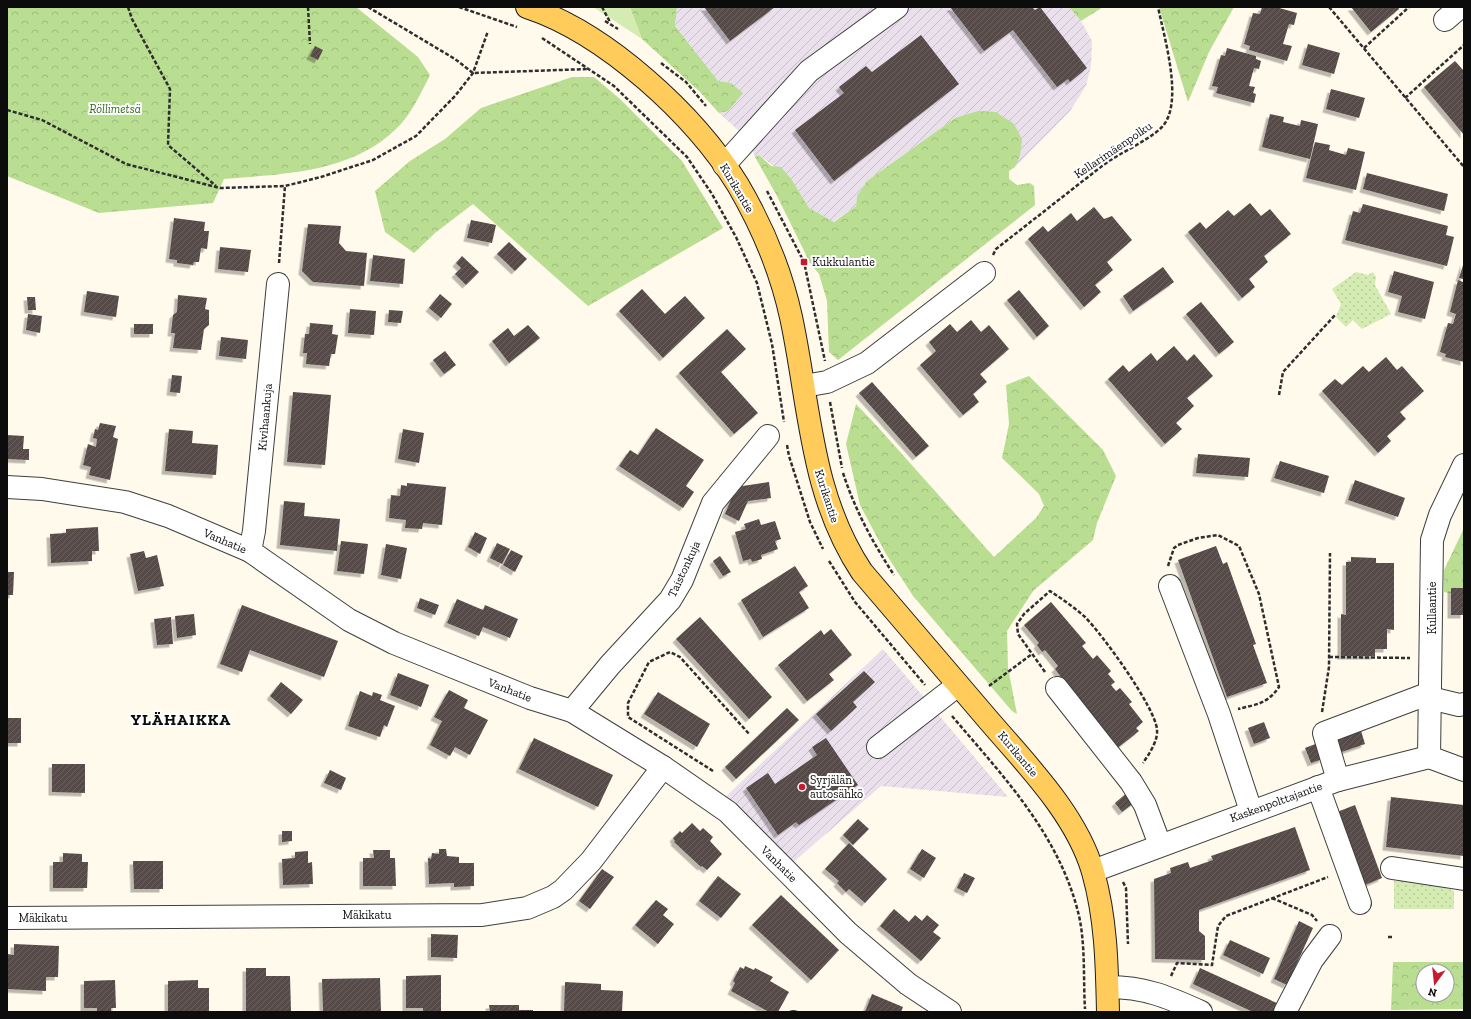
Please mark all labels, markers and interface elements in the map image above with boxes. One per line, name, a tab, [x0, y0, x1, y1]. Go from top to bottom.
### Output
park label: Röllimetsä	[89, 102, 141, 116]
street label: Kellarimäenpolku	[1071, 119, 1155, 181]
street label: Kurikantie	[717, 161, 757, 216]
place label: Kukkulantie	[812, 255, 875, 269]
marker: Kukkulantie	[799, 257, 809, 267]
street label: Kivihaankuja	[255, 383, 276, 451]
street label: Kurikantie	[812, 468, 842, 525]
street label: Vanhatie	[200, 525, 249, 557]
street label: Taistonkuja	[665, 538, 704, 600]
street label: Kullaantie	[1425, 581, 1439, 634]
street label: Vanhatie	[485, 675, 534, 705]
district label: YLÄHAIKKA	[131, 710, 231, 729]
street label: Kurikantie	[995, 728, 1041, 780]
place label: Syrjälän autosähkö	[810, 773, 863, 801]
street label: Kaskenpolttajantie	[1228, 779, 1325, 826]
marker: Syrjälän autosähkö	[797, 782, 807, 792]
street label: Vanhatie	[757, 842, 800, 885]
street label: Mäkikatu	[342, 908, 392, 922]
street label: Mäkikatu	[18, 911, 68, 925]
north arrow	[1415, 963, 1455, 1003]
text: N	[1426, 985, 1438, 1000]

